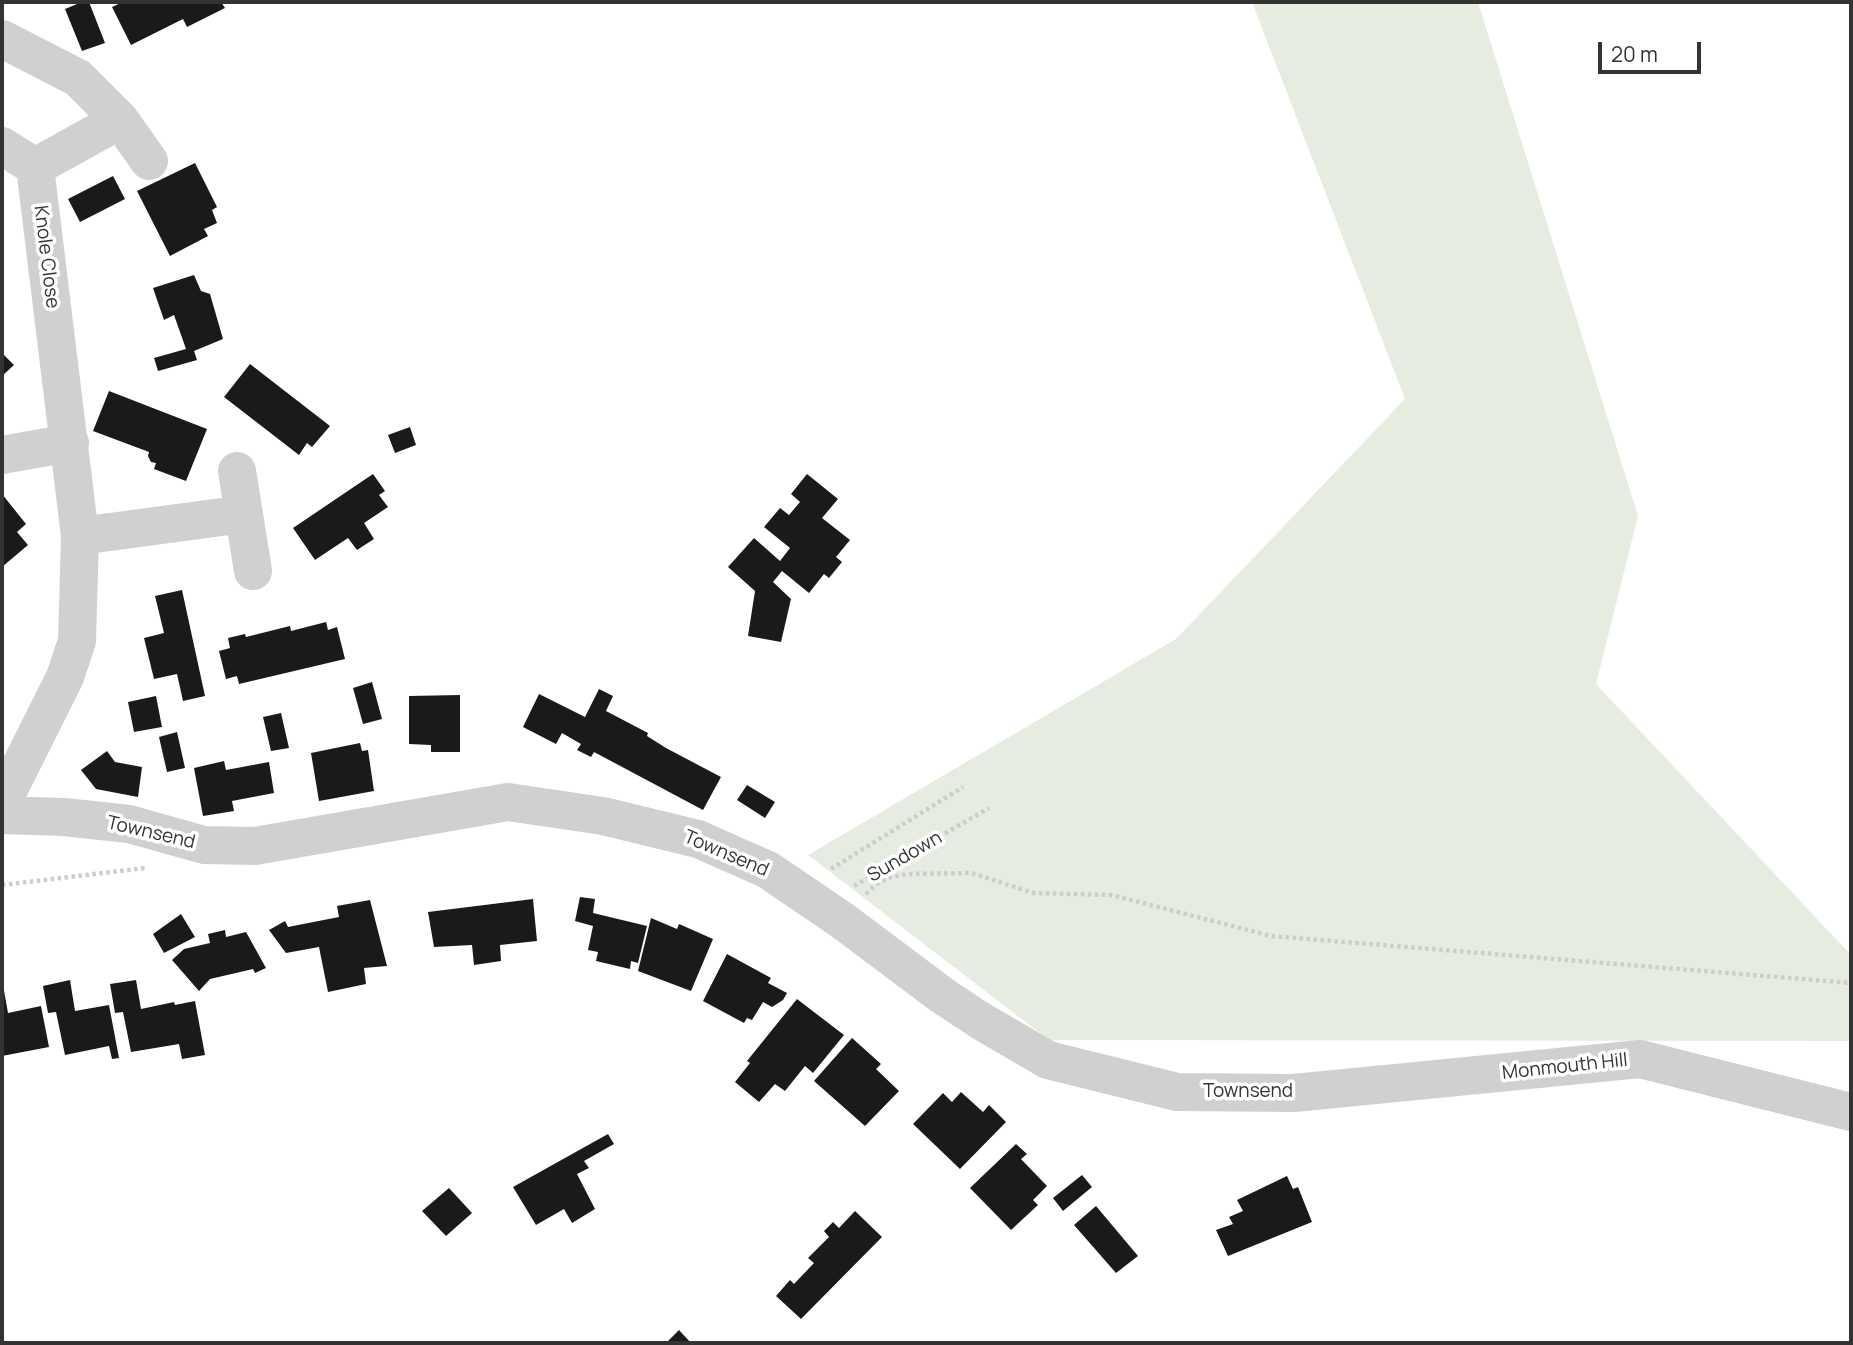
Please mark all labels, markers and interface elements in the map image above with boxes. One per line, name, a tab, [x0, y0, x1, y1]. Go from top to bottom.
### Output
scale bar	[1601, 28, 1704, 72]
text: 20 m	[1611, 40, 1658, 68]
street label: Knole Close	[28, 204, 64, 310]
street label: Townsend	[105, 812, 197, 854]
street label: Townsend	[680, 826, 772, 882]
street label: Sundown	[864, 827, 946, 887]
street label: Monmouth Hill	[1501, 1049, 1629, 1085]
street label: Townsend	[1203, 1081, 1293, 1103]

